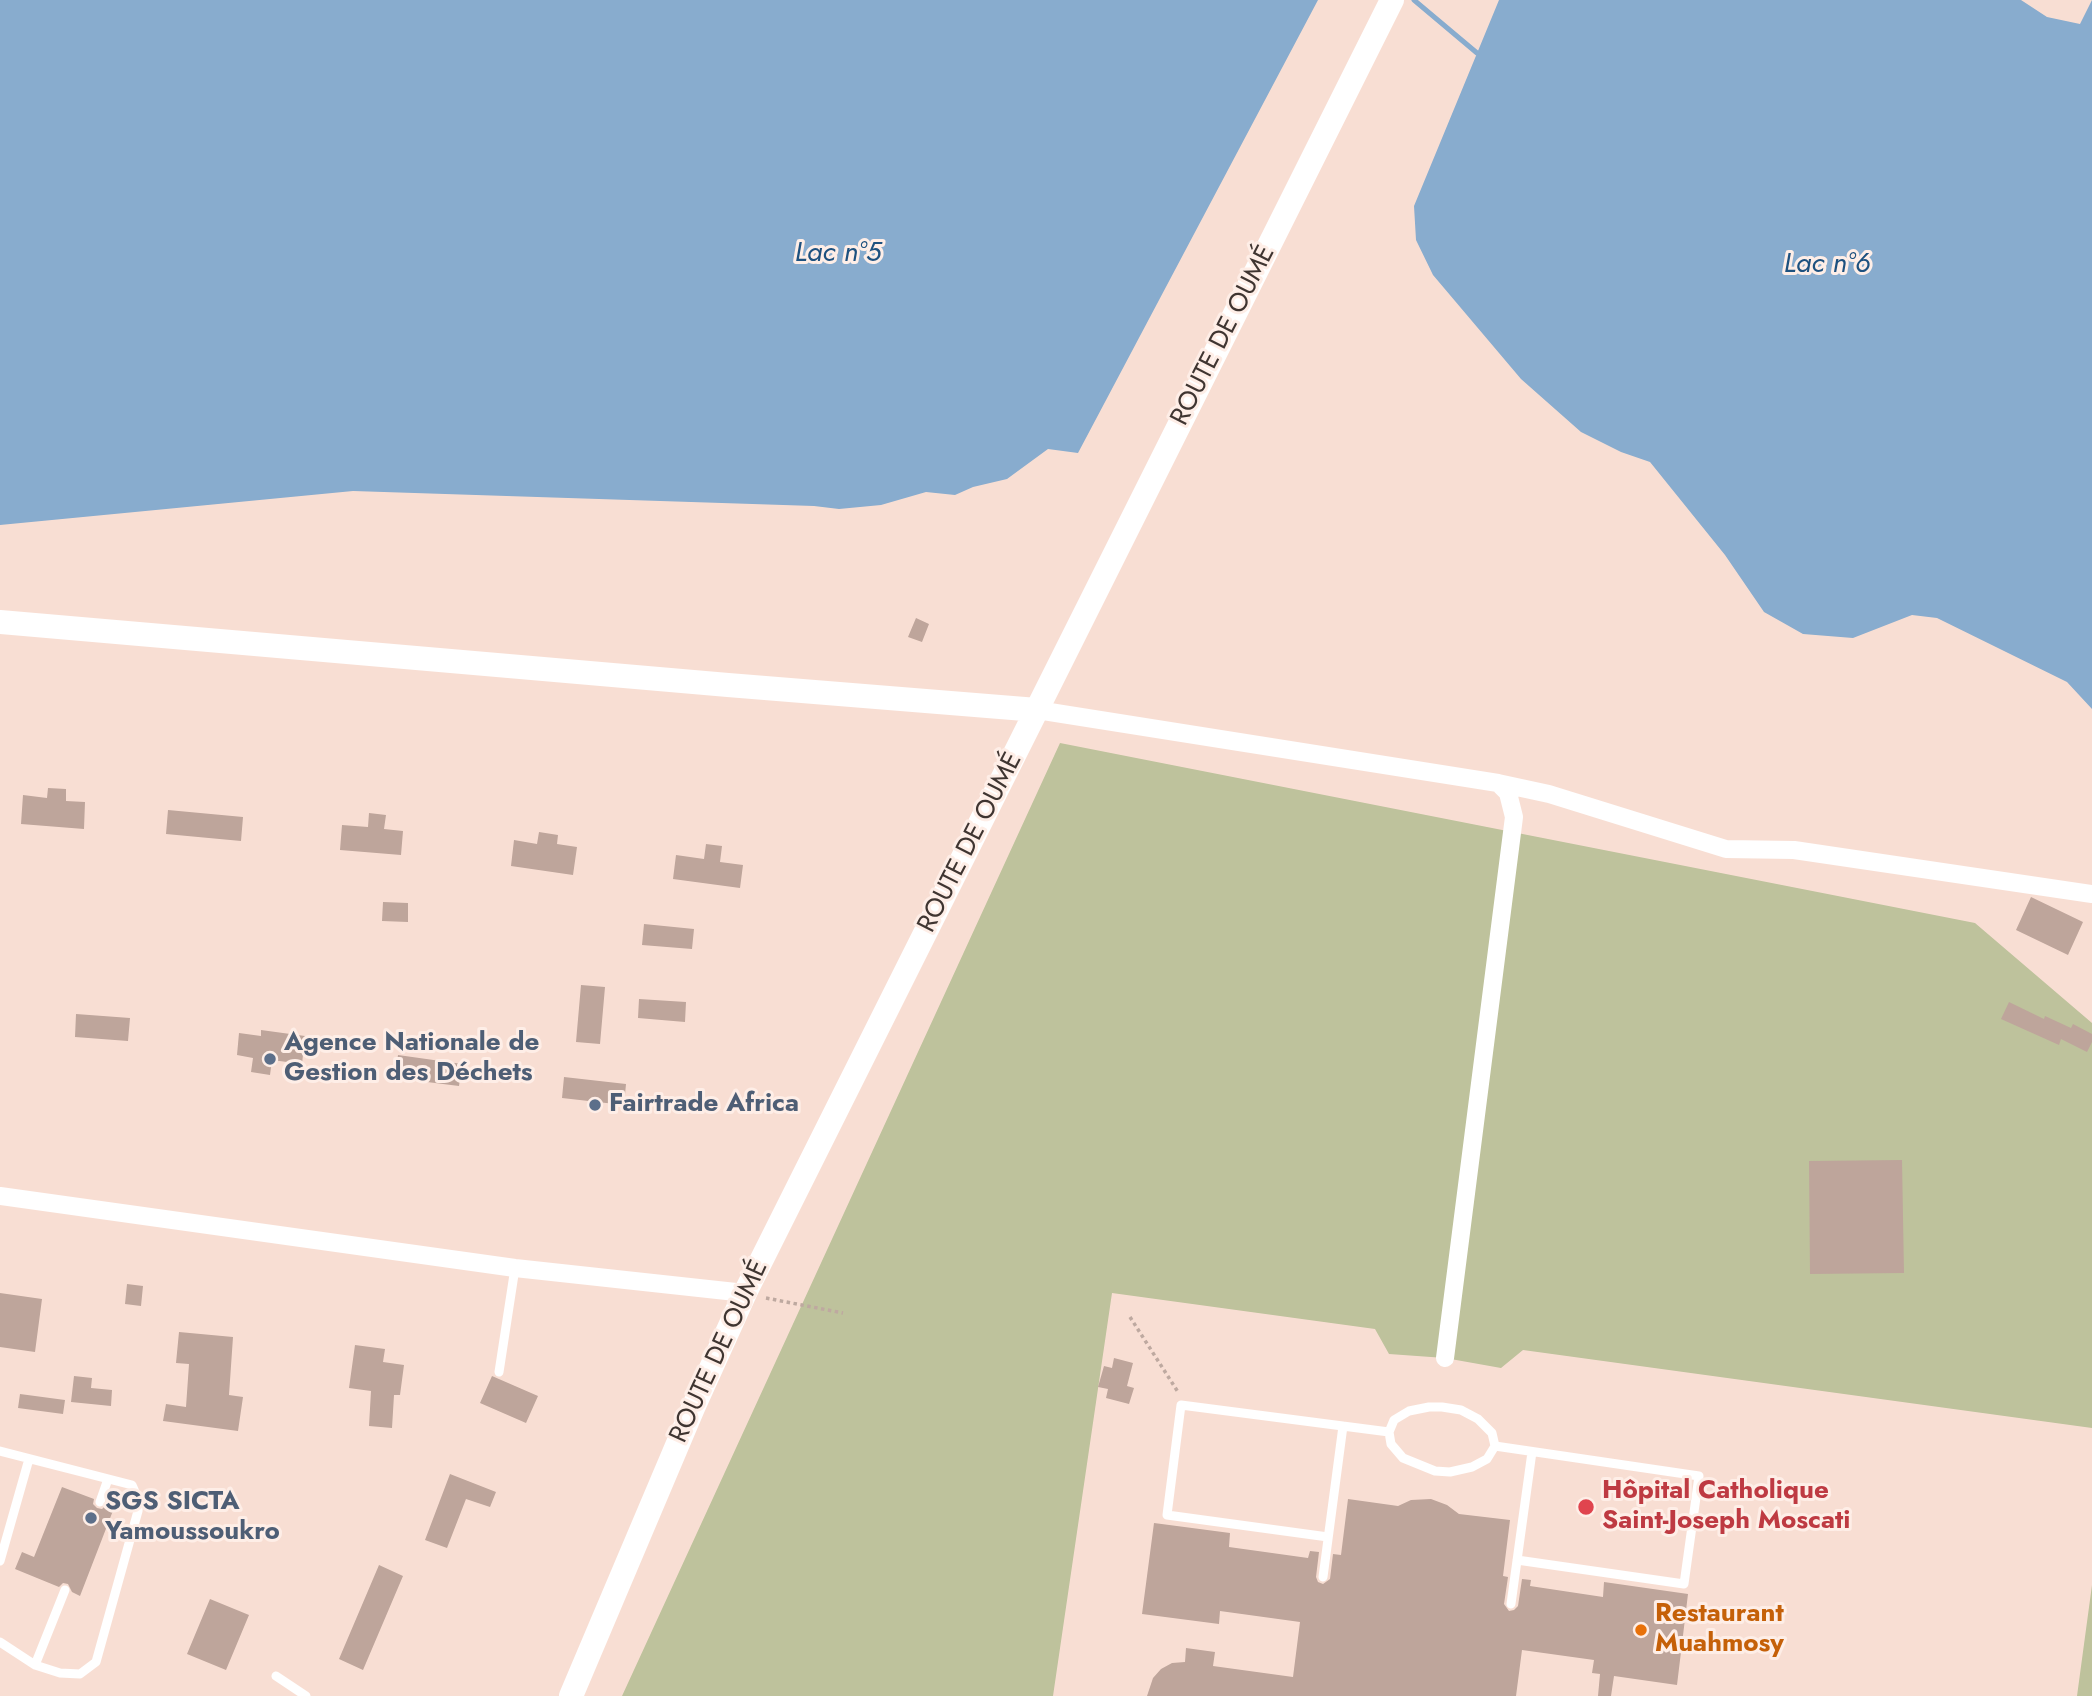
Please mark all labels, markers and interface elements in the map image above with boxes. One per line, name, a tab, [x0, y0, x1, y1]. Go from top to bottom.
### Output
water label: Lac n°5	[795, 237, 881, 271]
street label: ROUTE DE OUMÉ	[1165, 241, 1283, 431]
water label: Lac n°6	[1784, 248, 1870, 282]
street label: ROUTE DE OUMÉ	[912, 748, 1030, 938]
place label: Agence Nationale de Gestion des Déchets	[284, 1028, 539, 1090]
marker: Agence Nationale de Gestion des Déchets	[262, 1051, 278, 1067]
place label: Fairtrade Africa	[609, 1089, 799, 1121]
marker: Fairtrade Africa	[587, 1097, 603, 1113]
street label: ROUTE DE OUMÉ	[664, 1256, 776, 1448]
place label: Hôpital Catholique Saint-Joseph Moscati	[1602, 1476, 1850, 1538]
place label: SGS SICTA Yamoussoukro	[105, 1487, 280, 1548]
marker: Hôpital Catholique Saint-Joseph Moscati	[1576, 1497, 1596, 1517]
marker: SGS SICTA Yamoussoukro	[83, 1510, 99, 1526]
place label: Restaurant Muahmosy	[1655, 1599, 1784, 1660]
marker: Restaurant Muahmosy	[1633, 1622, 1649, 1638]

